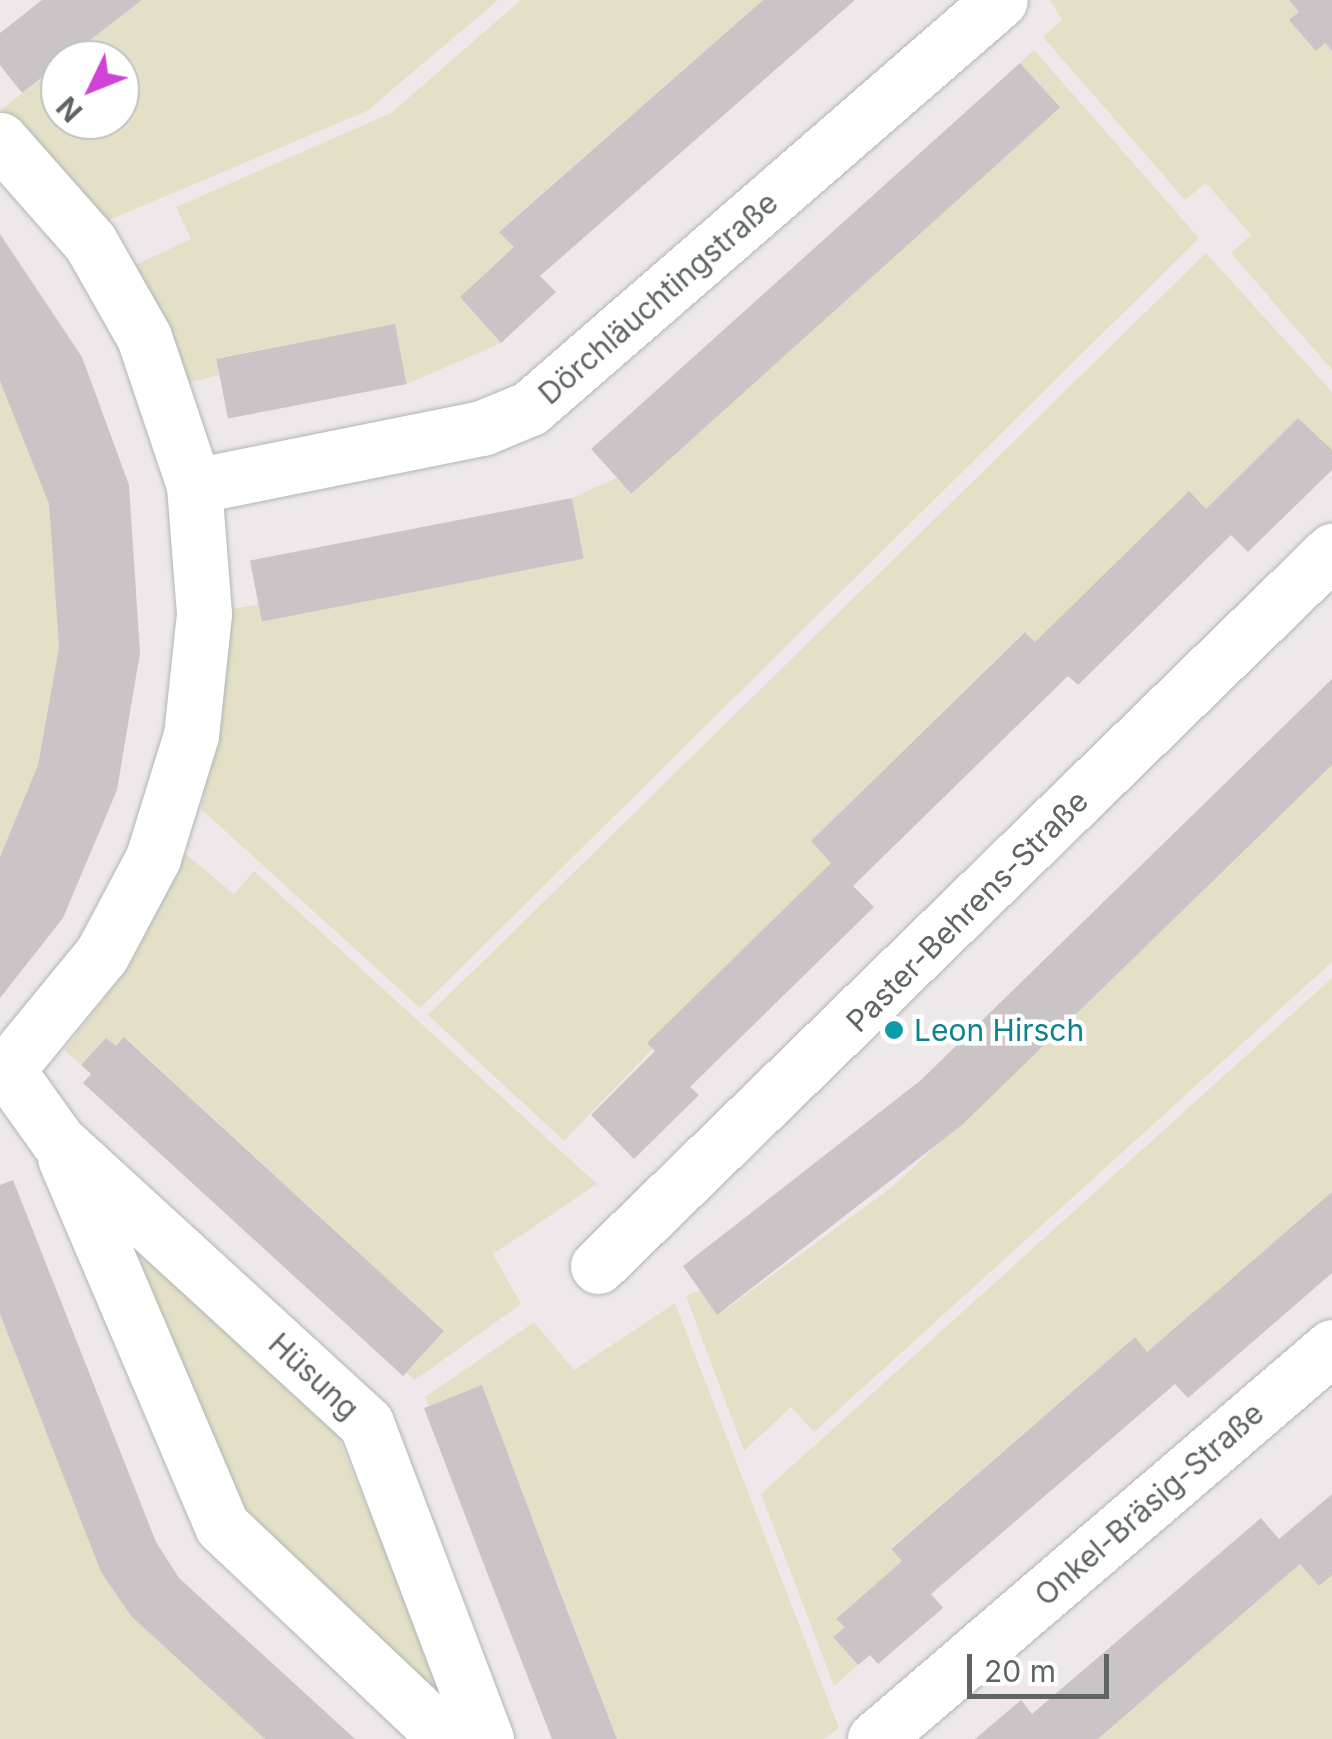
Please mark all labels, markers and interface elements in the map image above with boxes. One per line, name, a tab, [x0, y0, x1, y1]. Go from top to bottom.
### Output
north arrow	[40, 40, 140, 140]
text: N	[50, 90, 89, 128]
street label: Dörchläuchtingstraße	[531, 184, 785, 412]
street label: Paster-Behrens-Straße	[839, 783, 1095, 1039]
place label: Leon Hirsch	[914, 1012, 1084, 1048]
marker: Leon Hirsch	[883, 1019, 905, 1041]
street label: Hüsung	[262, 1325, 366, 1427]
street label: Onkel-Bräsig-Straße	[1027, 1395, 1271, 1613]
scale bar	[972, 1634, 1114, 1696]
text: 20 m	[984, 1653, 1056, 1689]

